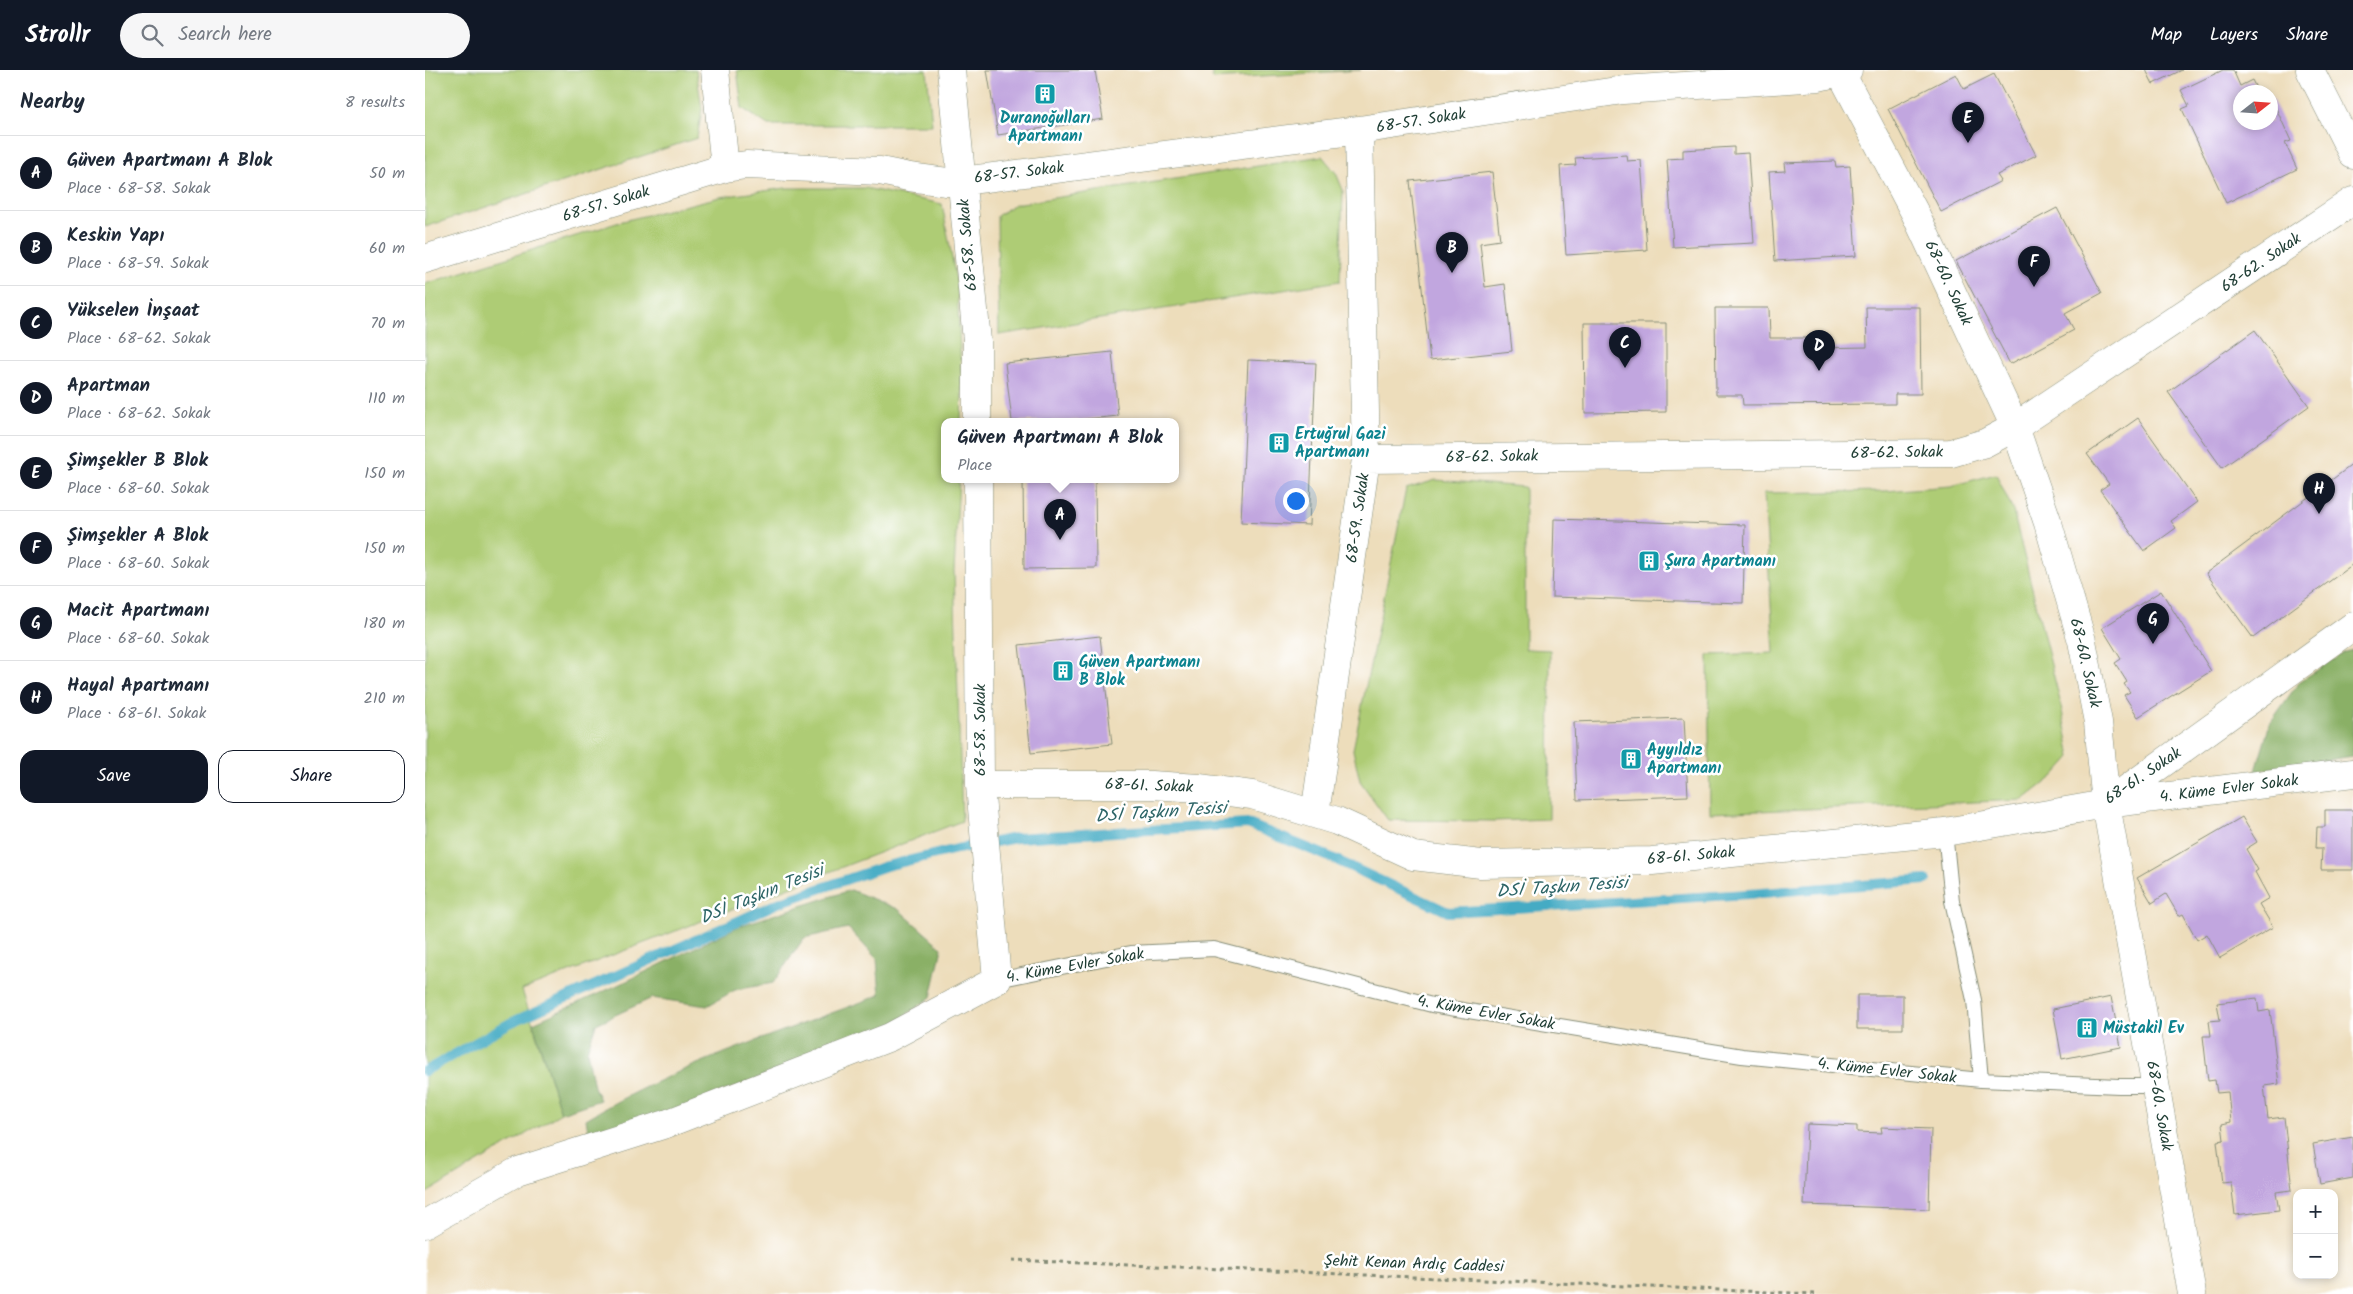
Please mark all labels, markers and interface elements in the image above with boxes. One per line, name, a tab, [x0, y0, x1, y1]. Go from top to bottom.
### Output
search box	[120, 13, 470, 58]
text: Strollr	[25, 16, 90, 55]
text: Search here	[178, 20, 272, 50]
icon: search	[138, 21, 166, 49]
text: Map	[2151, 21, 2182, 50]
text: Layers	[2210, 21, 2258, 50]
text: Share	[2286, 21, 2328, 50]
building icon: Duranoğulları Apartmanı	[1033, 82, 1057, 106]
north arrow	[2233, 85, 2278, 130]
text: Nearby	[20, 86, 85, 119]
text: 8 results	[345, 90, 405, 115]
street label: 68-57. Sokak	[1374, 102, 1468, 140]
pin: E	[1952, 102, 1984, 143]
place label: Duranoğulları Apartmanı	[1000, 106, 1090, 149]
text: Güven Apartmanı A Blok	[67, 146, 272, 176]
street label: 68-57. Sokak	[973, 155, 1066, 191]
text: A	[31, 161, 41, 186]
text: 50 m	[369, 161, 405, 186]
text: Place · 68-58. Sokak	[67, 176, 211, 201]
street label: 68-57. Sokak	[559, 179, 653, 229]
street label: 68-58. Sokak	[951, 197, 984, 292]
text: Keskin Yapı	[67, 221, 164, 251]
street label: 68-62. Sokak	[2216, 226, 2307, 299]
pin: B	[1436, 232, 1468, 273]
text: B	[31, 236, 41, 261]
text: 60 m	[369, 236, 405, 261]
street label: 68-60. Sokak	[1917, 236, 1979, 330]
pin: F	[2018, 246, 2050, 287]
text: Place · 68-59. Sokak	[67, 251, 209, 276]
text: Yükselen İnşaat	[67, 296, 200, 326]
text: C	[31, 311, 41, 336]
text: 70 m	[370, 311, 405, 336]
text: Place · 68-62. Sokak	[67, 326, 211, 351]
pin: C	[1609, 327, 1641, 368]
pin: D	[1803, 330, 1835, 371]
text: Apartman	[67, 371, 150, 401]
text: D	[31, 386, 41, 411]
text: 110 m	[368, 386, 405, 411]
text: Place · 68-62. Sokak	[67, 401, 211, 426]
popup	[941, 418, 1179, 483]
place label: Ertuğrul Gazi Apartmanı	[1295, 422, 1387, 465]
text: Güven Apartmanı A Blok	[957, 423, 1163, 453]
building icon: Ertuğrul Gazi Apartmanı	[1267, 431, 1291, 455]
street label: 68-62. Sokak	[1851, 440, 1944, 466]
street label: 68-62. Sokak	[1446, 444, 1539, 470]
text: Şimşekler B Blok	[67, 446, 208, 476]
text: Place	[957, 453, 992, 478]
text: E	[32, 461, 40, 486]
text: 150 m	[364, 461, 405, 486]
street label: 68-59. Sokak	[1339, 471, 1377, 565]
pin: H	[2303, 473, 2335, 514]
text: Place · 68-60. Sokak	[67, 476, 209, 501]
your location	[1283, 488, 1309, 514]
pin: A	[1044, 499, 1076, 540]
text: Şimşekler A Blok	[67, 521, 208, 551]
text: F	[32, 536, 40, 561]
text: 150 m	[364, 536, 405, 561]
building icon: Şura Apartmanı	[1637, 549, 1661, 573]
place label: Şura Apartmanı	[1665, 549, 1776, 574]
text: Place · 68-60. Sokak	[67, 551, 209, 576]
text: Macit Apartmanı	[67, 596, 209, 626]
pin: G	[2137, 603, 2169, 644]
text: G	[31, 611, 41, 636]
text: 180 m	[363, 611, 405, 636]
street label: 68-60. Sokak	[2063, 616, 2108, 711]
text: Place · 68-60. Sokak	[67, 626, 209, 651]
place label: Güven Apartmanı B Blok	[1079, 650, 1200, 693]
building icon: Güven Apartmanı B Blok	[1051, 659, 1075, 683]
text: Hayal Apartmanı	[67, 671, 209, 701]
street label: 68-58. Sokak	[968, 683, 993, 776]
text: H	[31, 686, 41, 711]
text: 210 m	[364, 686, 405, 711]
text: Place · 68-61. Sokak	[67, 701, 206, 726]
place label: Ayyıldız Apartmanı	[1647, 738, 1721, 781]
street label: 68-61. Sokak	[2099, 741, 2187, 811]
building icon: Ayyıldız Apartmanı	[1619, 747, 1643, 771]
button: Save	[20, 750, 208, 803]
button: Share	[218, 750, 405, 803]
street label: 4. Küme Evler Sokak	[2158, 768, 2300, 810]
street label: 68-61. Sokak	[1104, 772, 1194, 800]
water label: DSİ Taşkın Tesisi	[1095, 794, 1231, 832]
street label: 68-61. Sokak	[1646, 840, 1737, 872]
water label: DSİ Taşkın Tesisi	[696, 856, 832, 933]
water label: DSİ Taşkın Tesisi	[1496, 869, 1632, 907]
street label: 4. Küme Evler Sokak	[1004, 941, 1146, 990]
street label: 4. Küme Evler Sokak	[1415, 989, 1557, 1038]
building icon: Müstakil Ev	[2075, 1016, 2099, 1040]
place label: Müstakil Ev	[2103, 1016, 2185, 1041]
street label: 4. Küme Evler Sokak	[1816, 1051, 1958, 1091]
street label: 68-60. Sokak	[2139, 1059, 2179, 1154]
map controls	[2293, 1189, 2338, 1279]
button: +	[2293, 1189, 2338, 1234]
button: −	[2293, 1234, 2338, 1279]
street label: Şehit Kenan Ardıç Caddesi	[1324, 1248, 1506, 1280]

